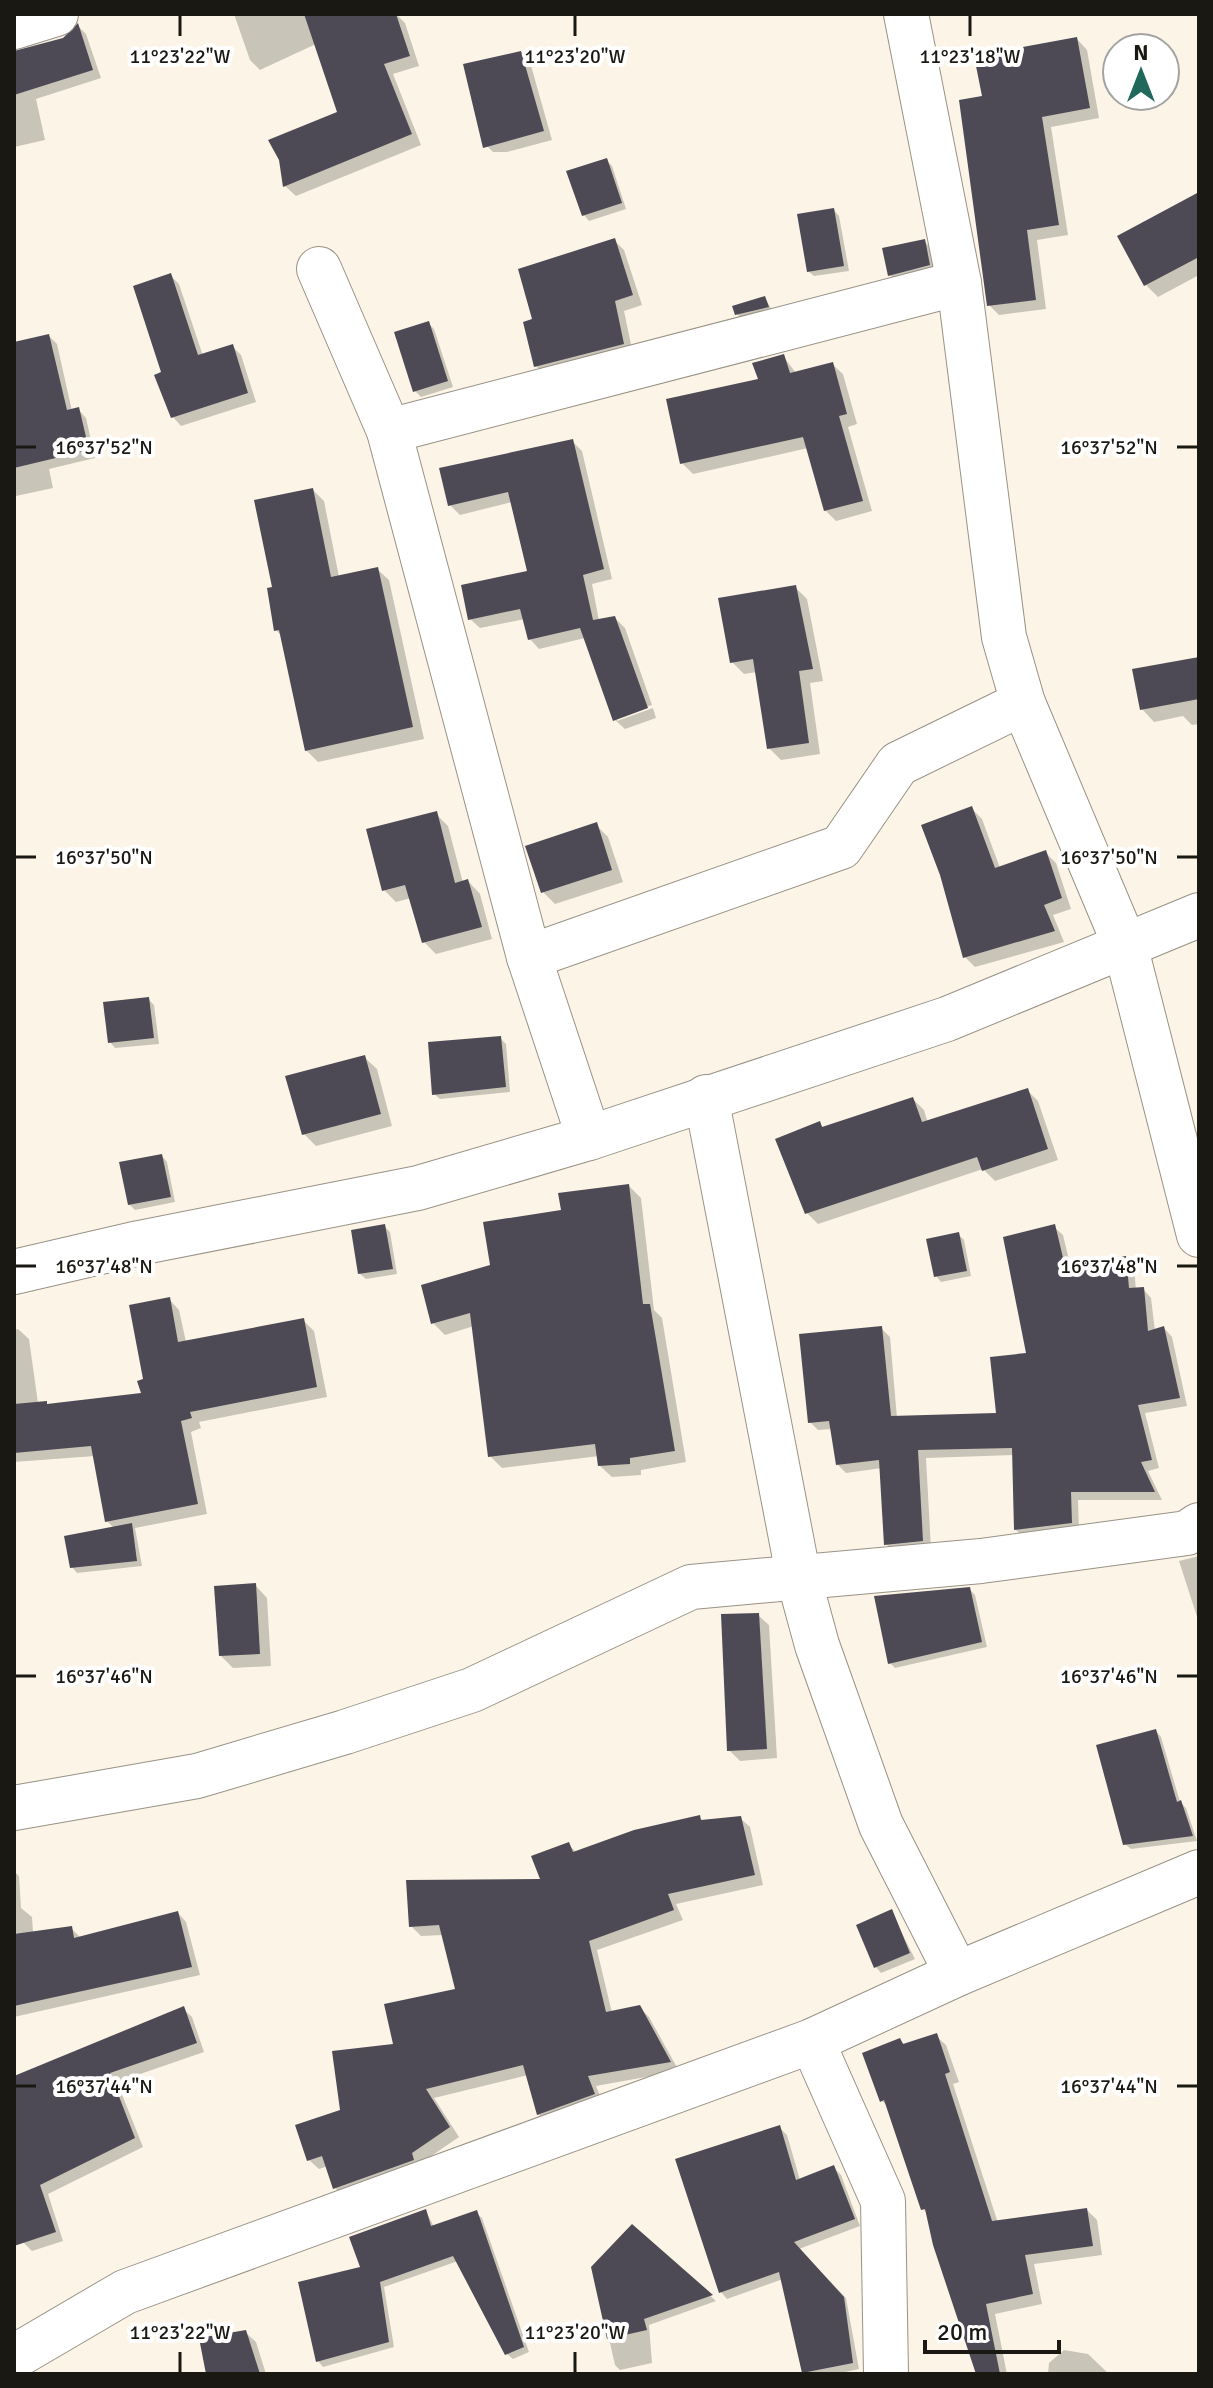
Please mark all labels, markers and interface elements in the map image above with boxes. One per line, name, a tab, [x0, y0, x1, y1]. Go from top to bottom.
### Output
north arrow	[1101, 32, 1181, 112]
text: N	[1133, 39, 1149, 66]
text: 11°23'22"W	[129, 44, 231, 69]
text: 11°23'20"W	[524, 44, 626, 69]
text: 11°23'18"W	[919, 44, 1021, 69]
text: 16°37'52"N	[55, 435, 153, 460]
text: 16°37'52"N	[1060, 435, 1158, 460]
text: 16°37'50"N	[55, 845, 153, 870]
text: 16°37'50"N	[1060, 845, 1158, 870]
text: 16°37'48"N	[55, 1254, 153, 1279]
text: 16°37'48"N	[1060, 1254, 1158, 1279]
text: 16°37'46"N	[55, 1664, 153, 1689]
text: 16°37'46"N	[1060, 1664, 1158, 1689]
text: 16°37'44"N	[55, 2074, 153, 2099]
text: 16°37'44"N	[1060, 2074, 1158, 2099]
scale bar	[925, 2304, 1059, 2354]
text: 20 m	[937, 2317, 987, 2347]
text: 11°23'22"W	[129, 2320, 231, 2345]
text: 11°23'20"W	[524, 2320, 626, 2345]

